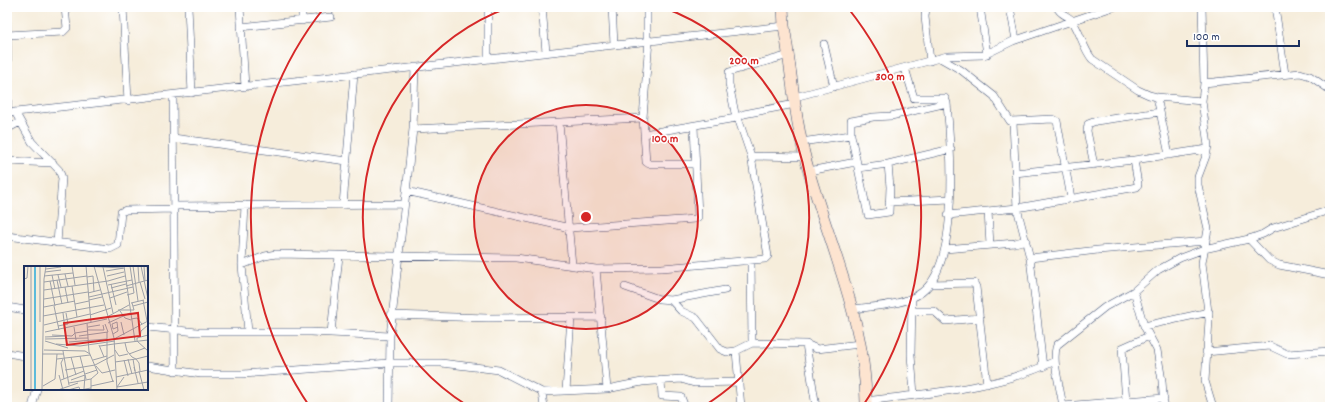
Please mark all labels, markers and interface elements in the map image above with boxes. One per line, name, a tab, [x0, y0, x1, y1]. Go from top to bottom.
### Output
scale bar	[1187, 22, 1299, 48]
text: 100 m	[1193, 29, 1220, 46]
text: 200 m	[729, 53, 759, 70]
text: 300 m	[875, 69, 905, 86]
text: 100 m	[652, 131, 678, 148]
centre of rings	[579, 210, 593, 224]
inset map	[24, 266, 148, 390]

